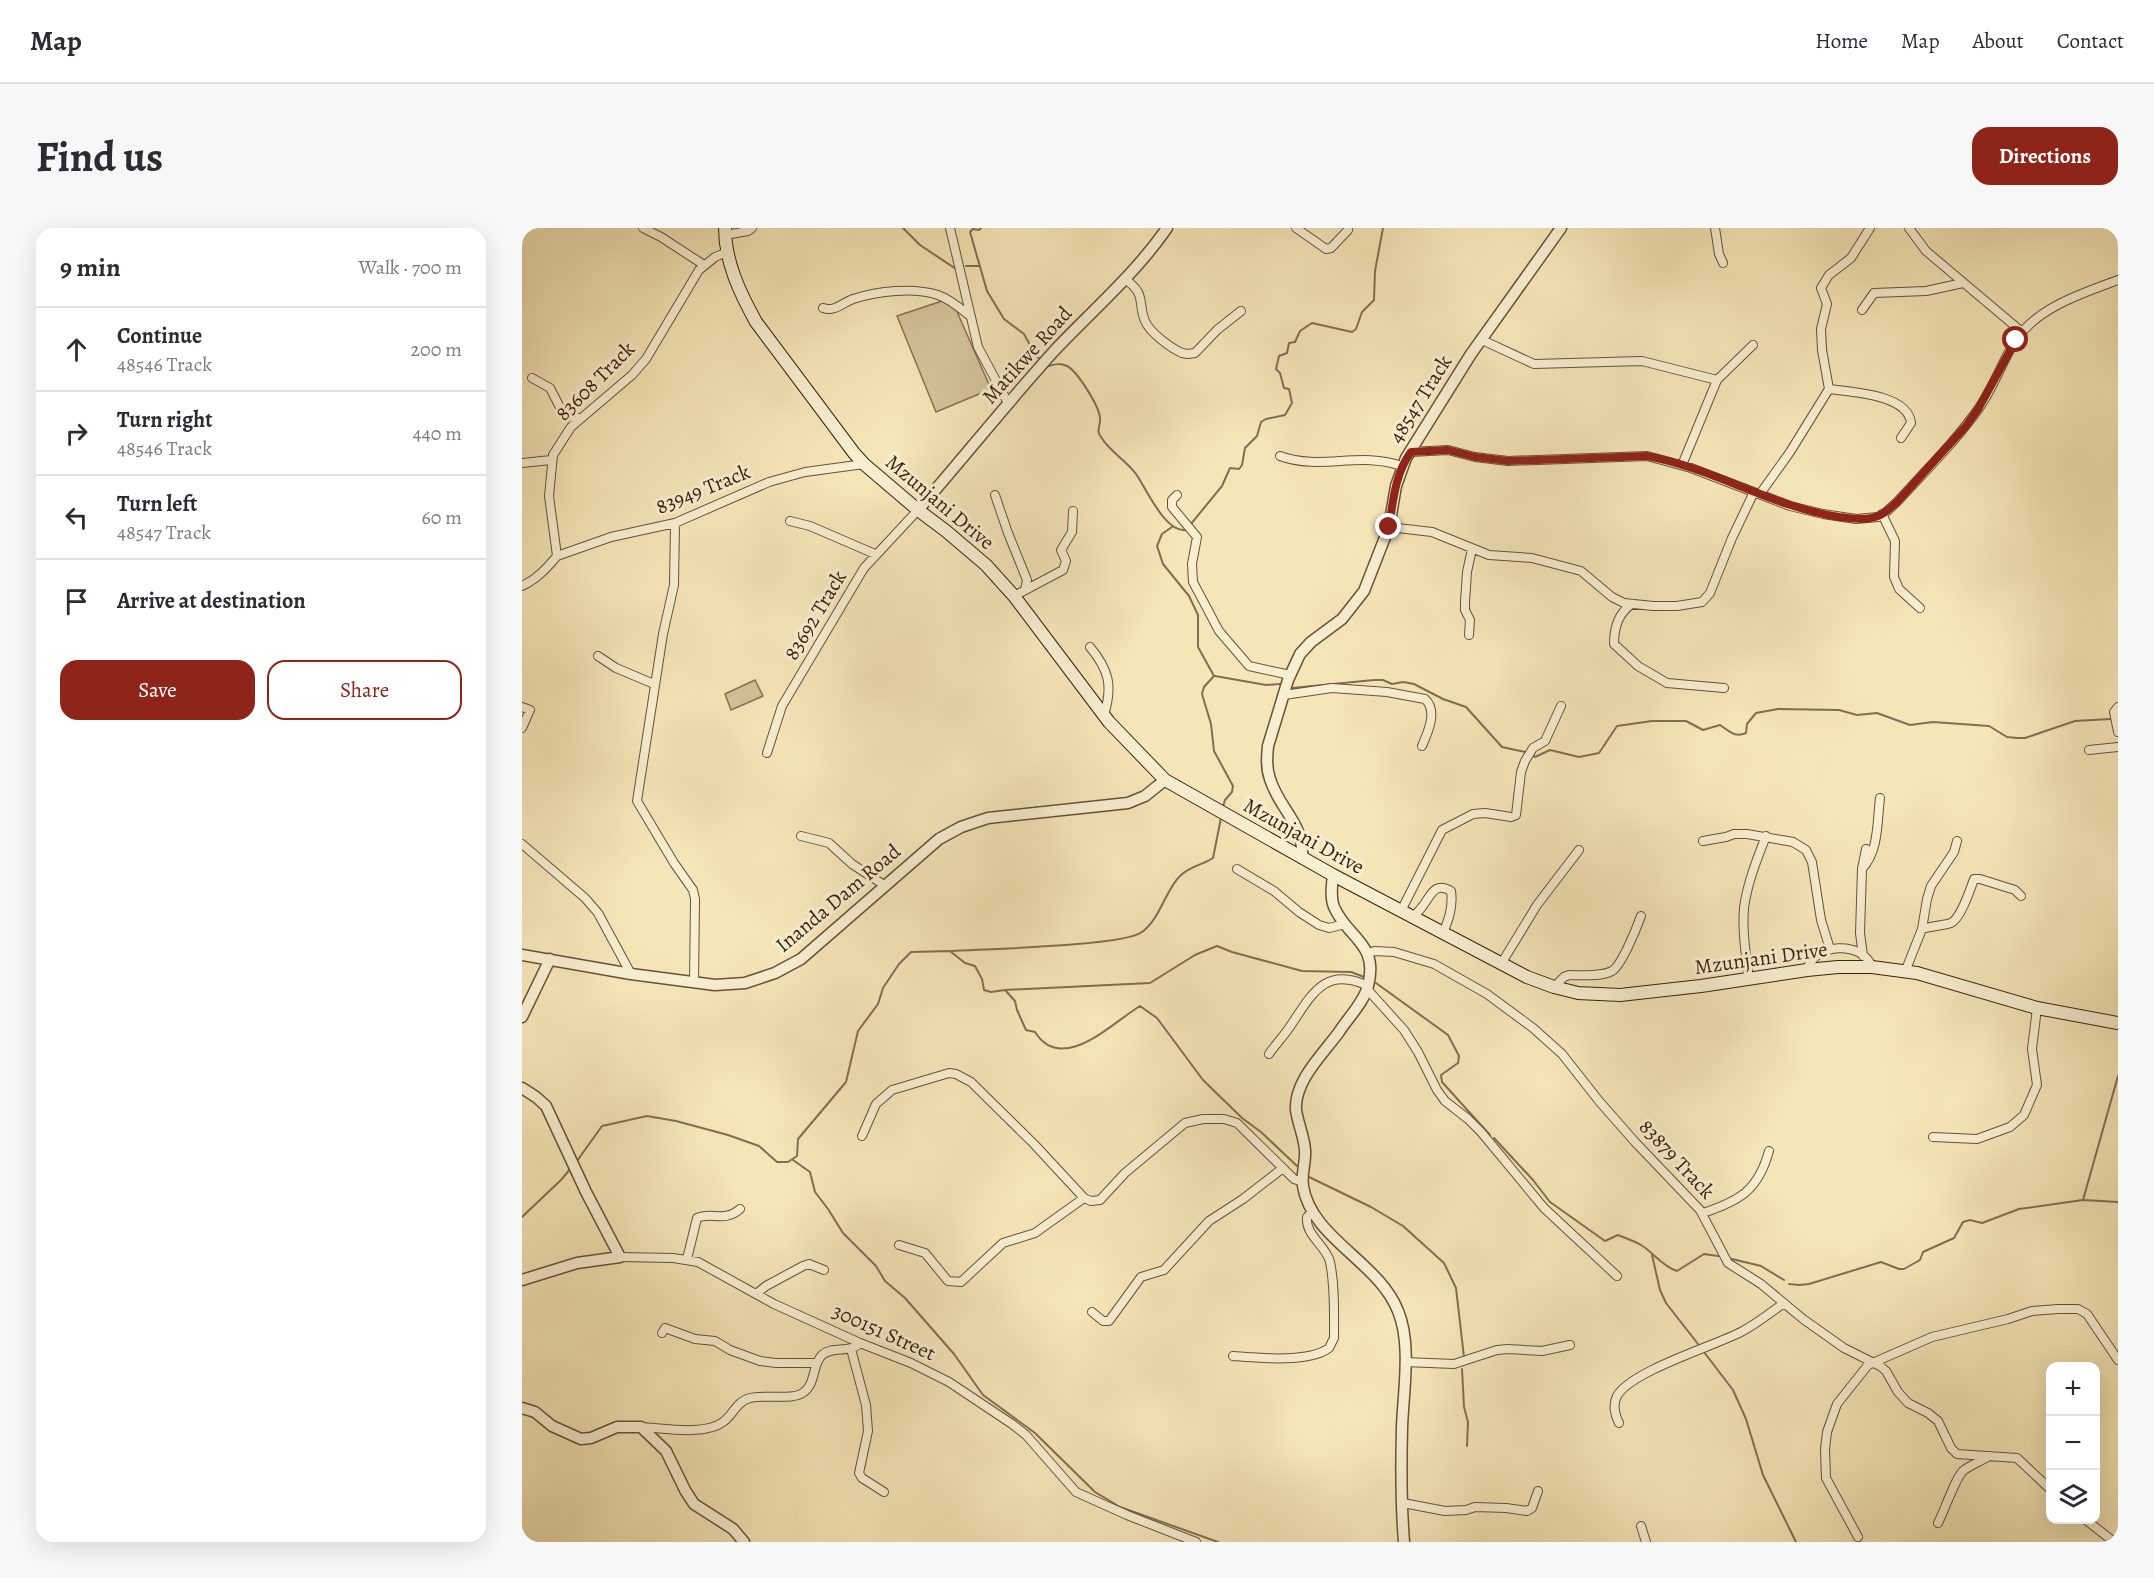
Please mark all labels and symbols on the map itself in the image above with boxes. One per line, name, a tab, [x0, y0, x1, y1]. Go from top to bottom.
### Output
street label: Matikwe Road	[976, 300, 1079, 410]
route start	[2002, 326, 2028, 352]
street label: 83608 Track	[549, 335, 641, 427]
street label: 48547 Track	[1382, 349, 1458, 448]
street label: Mzunjani Drive	[880, 448, 1000, 556]
street label: 83949 Track	[652, 457, 755, 521]
route end	[1375, 513, 1401, 539]
street label: 83692 Track	[777, 564, 853, 665]
street label: Mzunjani Drive	[1239, 791, 1369, 881]
street label: Inanda Dam Road	[770, 837, 907, 959]
street label: Mzunjani Drive	[1693, 935, 1829, 981]
street label: 83879 Track	[1633, 1113, 1722, 1205]
street label: 300151 Street	[828, 1297, 940, 1367]

